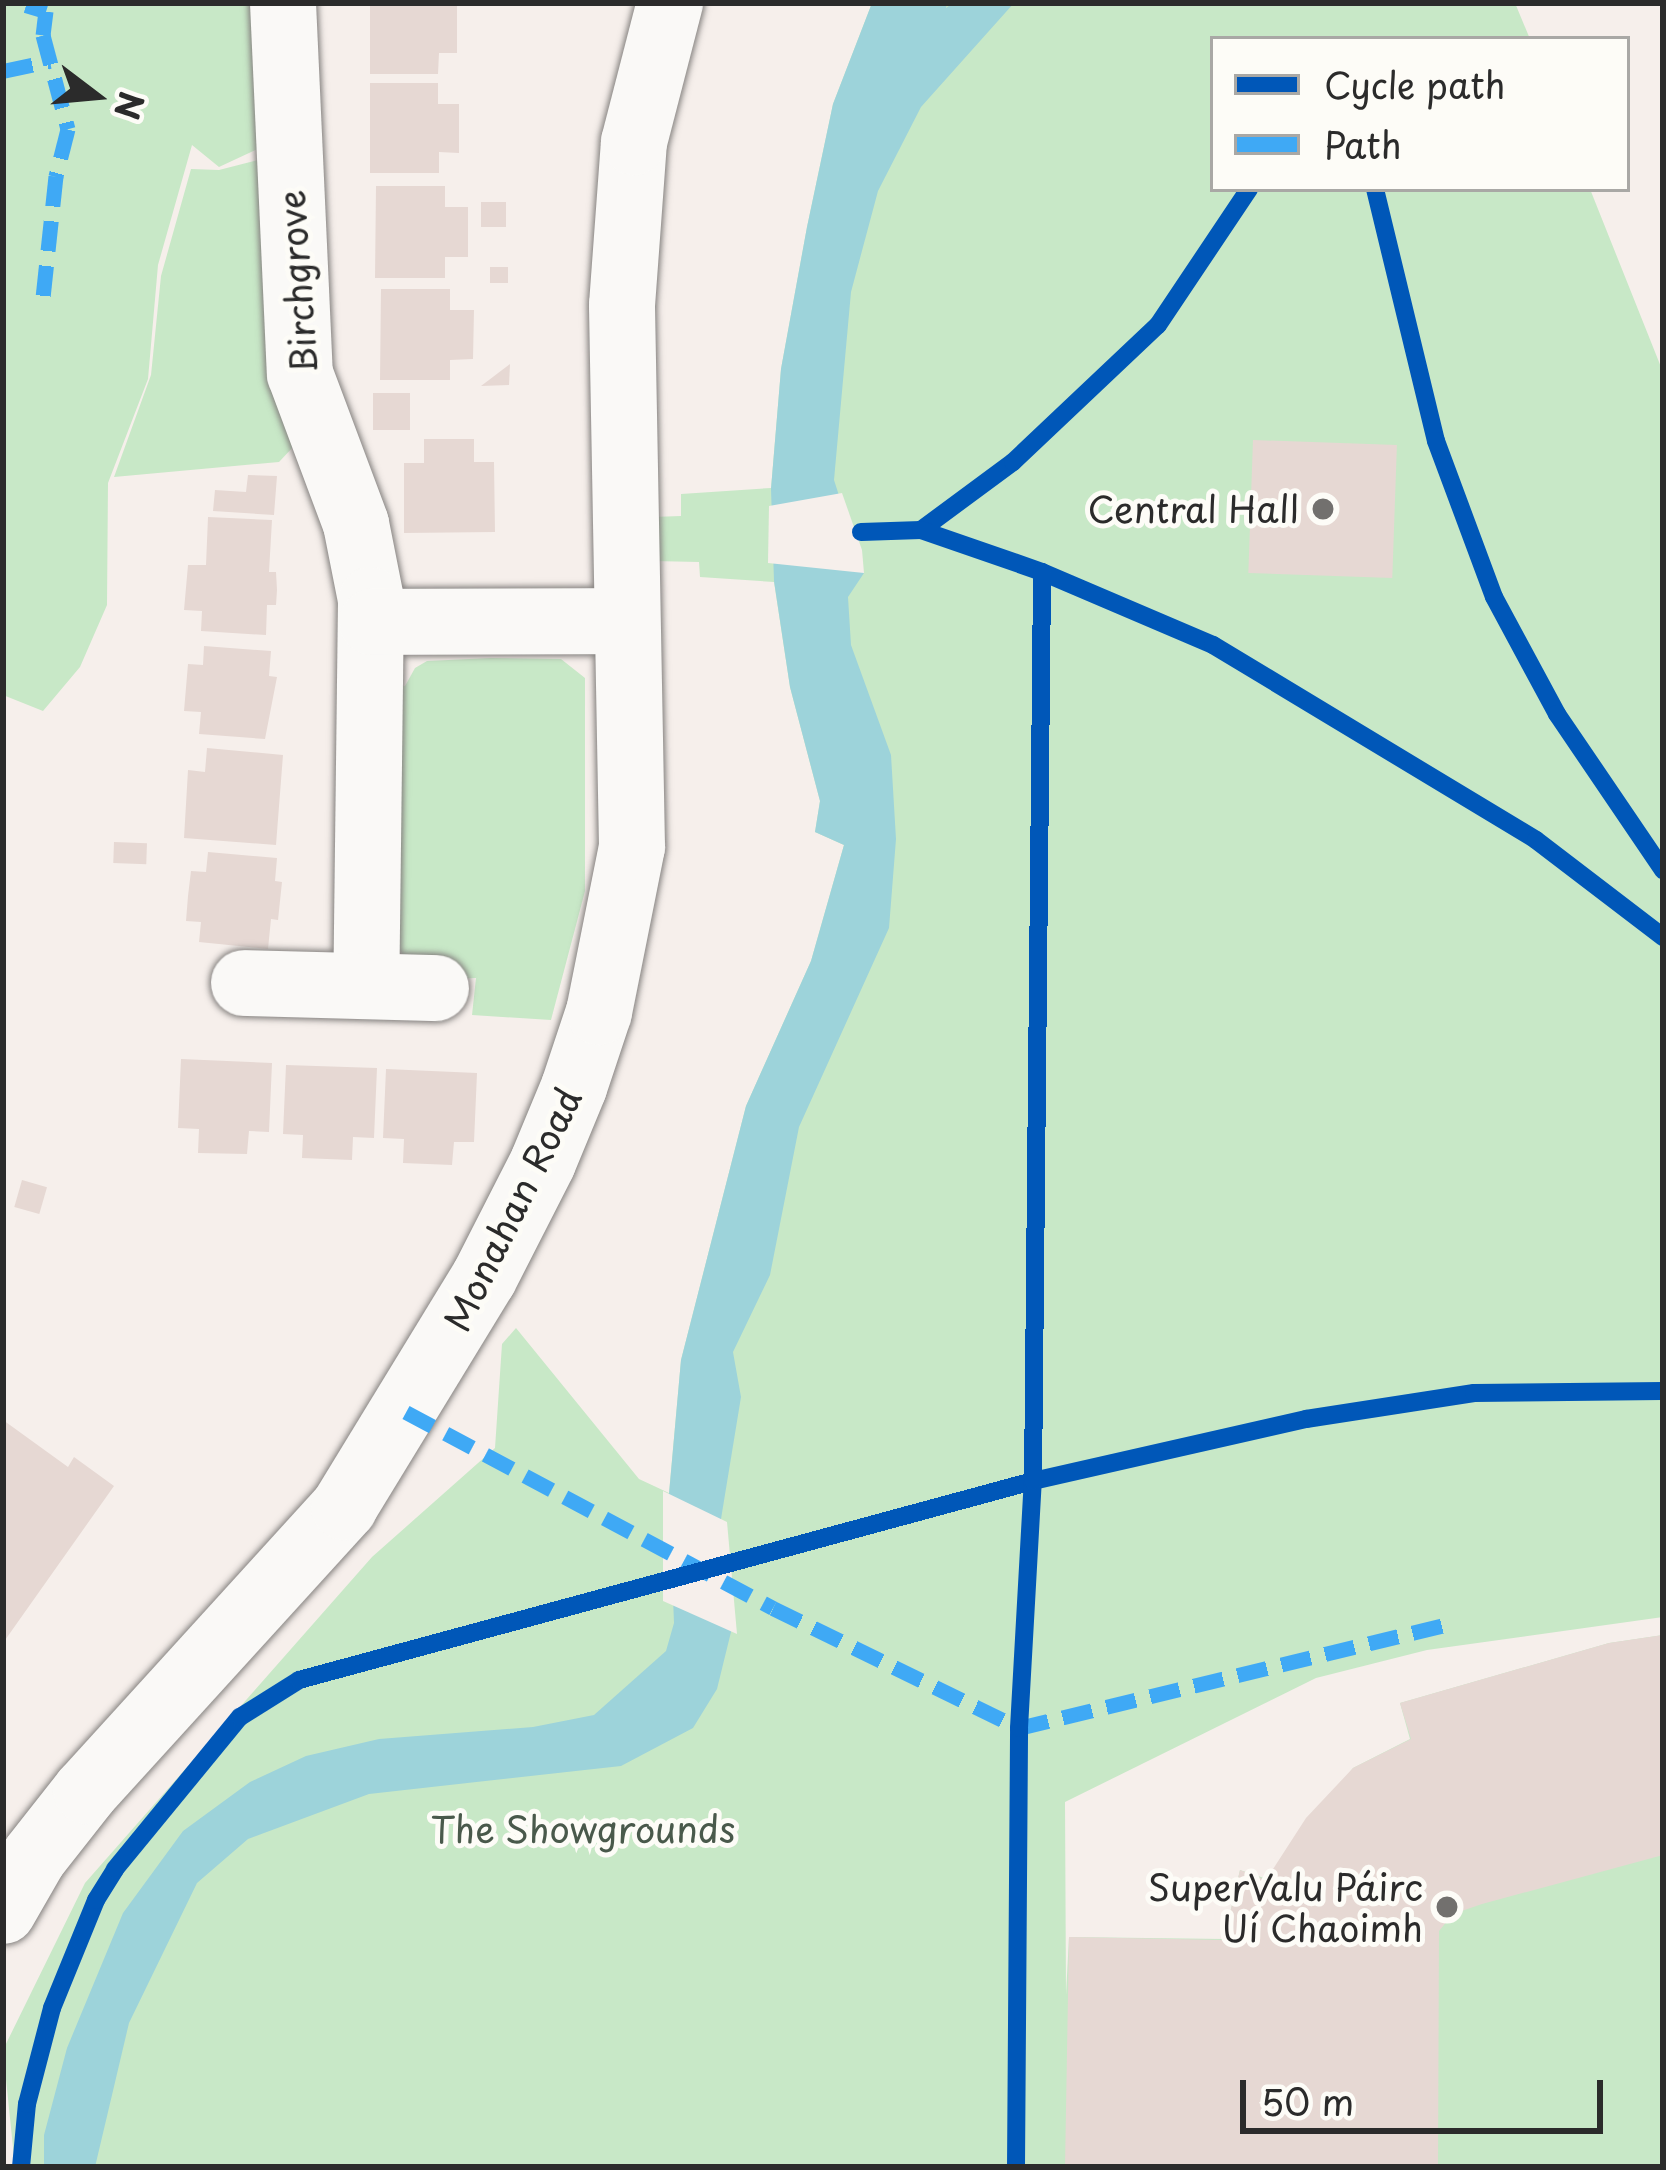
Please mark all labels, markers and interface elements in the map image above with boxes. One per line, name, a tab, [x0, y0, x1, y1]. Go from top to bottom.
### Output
north arrow	[36, 36, 156, 156]
legend	[1210, 36, 1630, 192]
text: Cycle path	[1324, 57, 1506, 111]
text: N	[103, 86, 158, 125]
text: Path	[1324, 117, 1402, 171]
street label: Birchgrove	[269, 189, 325, 375]
place label: Central Hall	[1086, 487, 1299, 531]
marker: Central Hall	[1310, 496, 1336, 522]
street label: Monahan Road	[435, 1082, 589, 1336]
park label: The Showgrounds	[431, 1807, 735, 1851]
place label: SuperValu Páirc Uí Chaoimh	[1150, 1864, 1423, 1949]
marker: SuperValu Páirc Uí Chaoimh	[1434, 1894, 1460, 1920]
scale bar	[1246, 2056, 1609, 2130]
text: 50 m	[1261, 2074, 1354, 2128]

